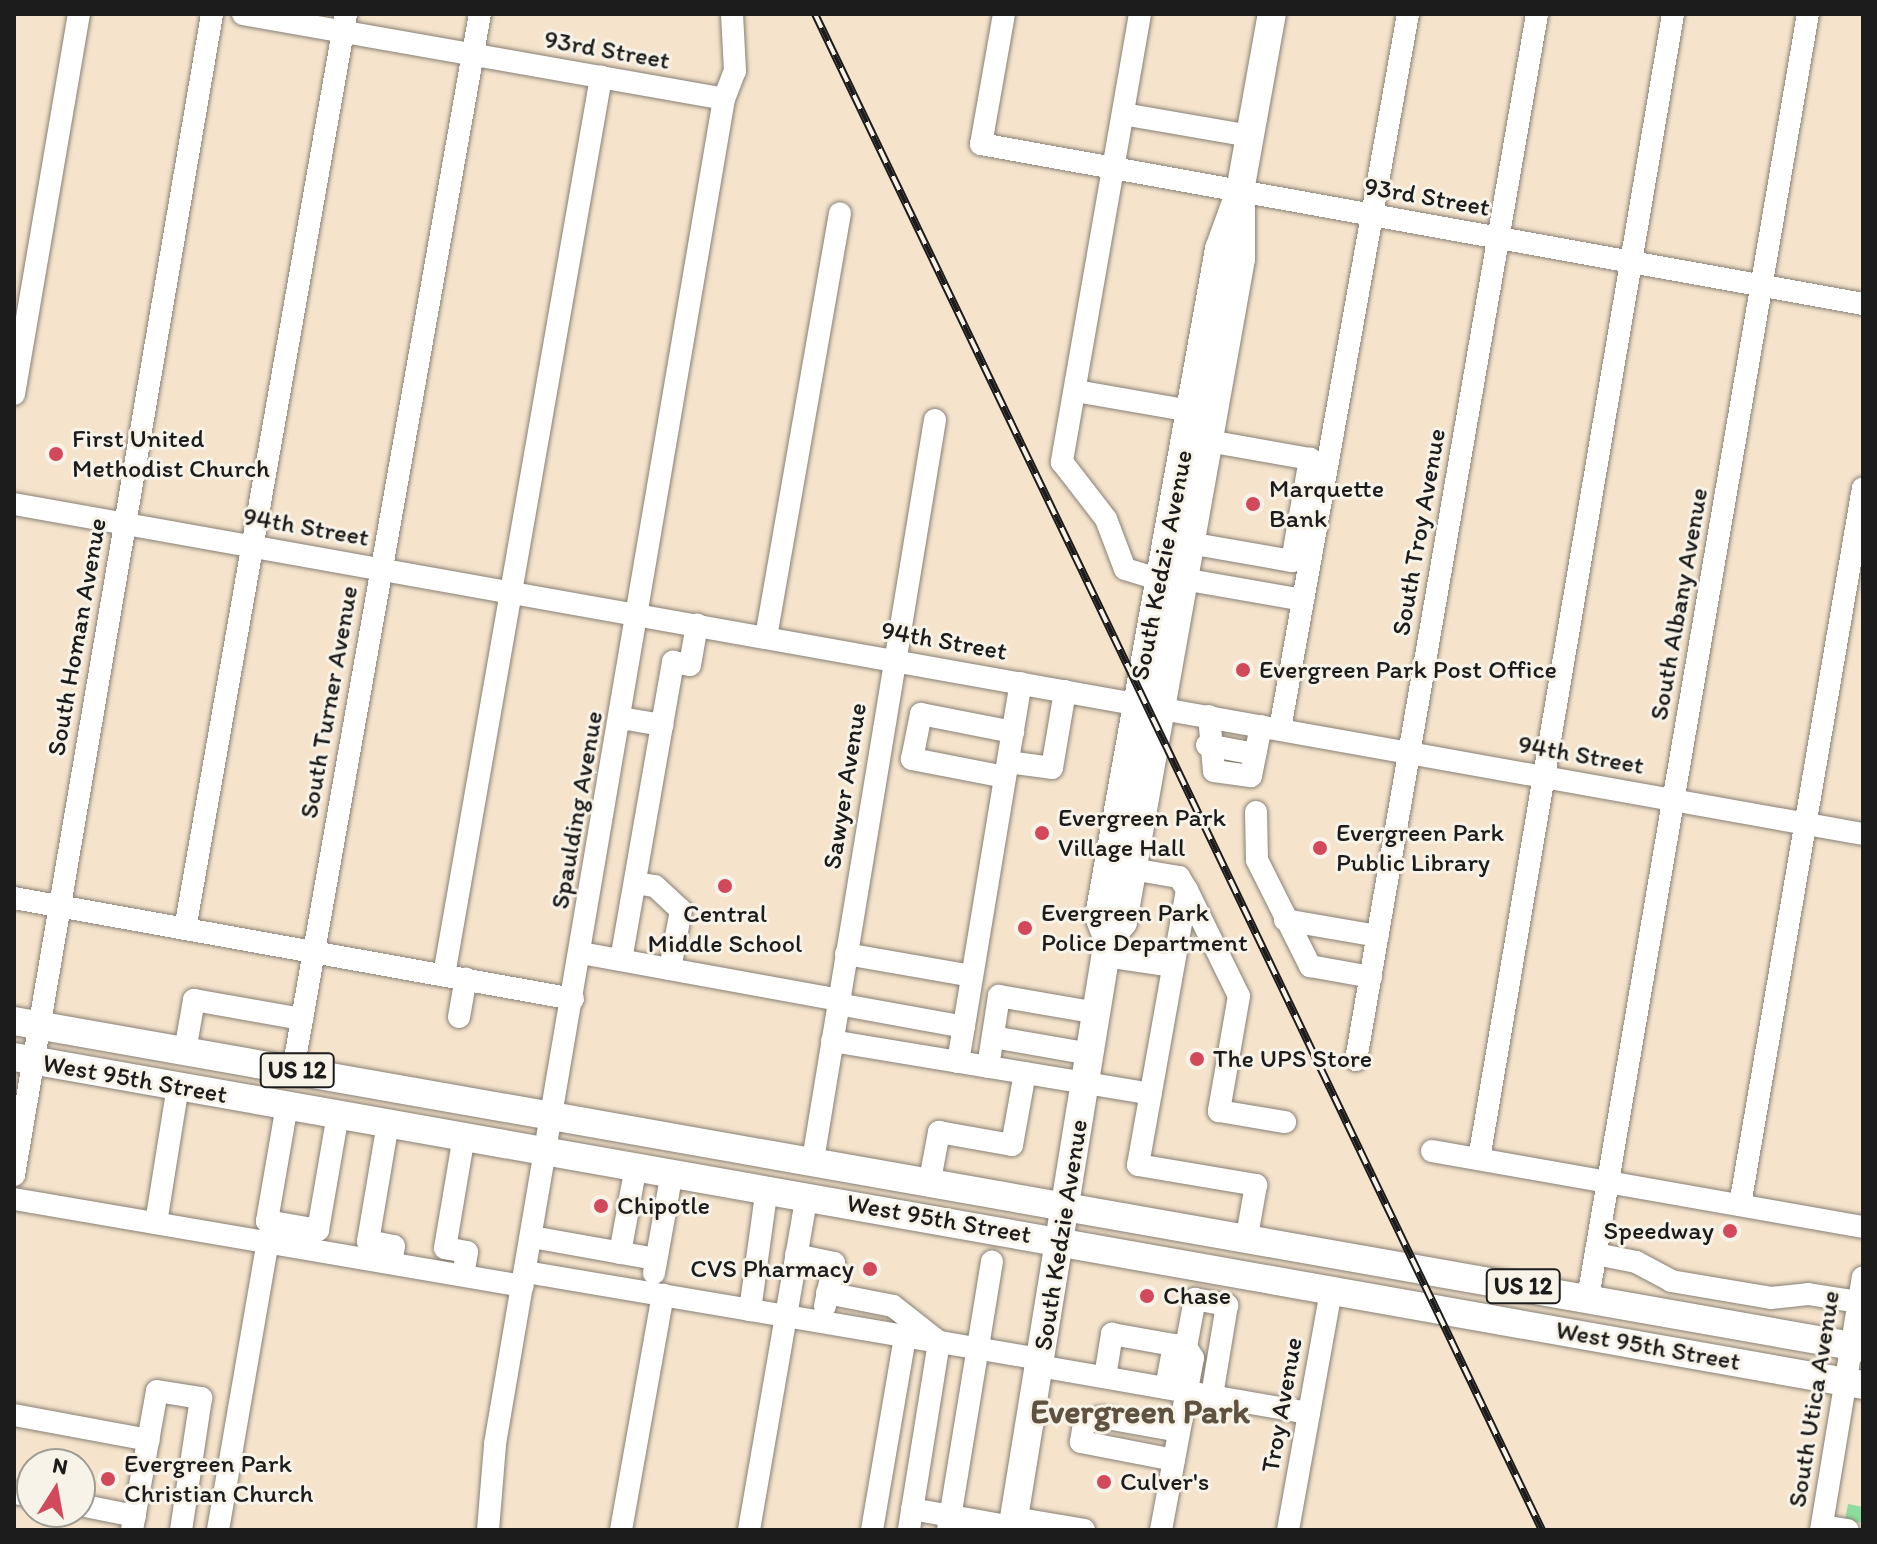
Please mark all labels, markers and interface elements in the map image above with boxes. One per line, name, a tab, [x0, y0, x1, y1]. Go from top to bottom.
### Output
street label: 93rd Street	[542, 24, 672, 76]
street label: 93rd Street	[1362, 171, 1492, 223]
place label: First United Methodist Church	[72, 423, 270, 484]
street label: South Troy Avenue	[1386, 427, 1452, 637]
marker: First United Methodist Church	[47, 445, 65, 463]
street label: South Kedzie Avenue	[1125, 448, 1199, 682]
place label: Marquette Bank	[1269, 473, 1384, 534]
street label: South Albany Avenue	[1643, 485, 1715, 723]
marker: Marquette Bank	[1244, 495, 1262, 513]
street label: 94th Street	[241, 501, 371, 553]
street label: South Homan Avenue	[41, 517, 113, 757]
street label: South Turner Avenue	[293, 585, 365, 819]
street label: 94th Street	[879, 615, 1009, 667]
place label: Evergreen Park Post Office	[1259, 654, 1556, 686]
marker: Evergreen Park Post Office	[1234, 661, 1252, 679]
street label: Sawyer Avenue	[816, 701, 874, 871]
street label: Spaulding Avenue	[544, 709, 610, 911]
street label: 94th Street	[1516, 729, 1646, 781]
place label: Evergreen Park Village Hall	[1058, 802, 1226, 864]
place label: Evergreen Park Public Library	[1336, 817, 1504, 878]
marker: Evergreen Park Village Hall	[1033, 824, 1051, 842]
marker: Evergreen Park Public Library	[1311, 839, 1329, 857]
marker: Central Middle School	[716, 877, 734, 895]
place label: Evergreen Park Police Department	[1041, 897, 1246, 958]
place label: Central Middle School	[648, 898, 802, 960]
marker: Evergreen Park Police Department	[1016, 919, 1034, 937]
place label: The UPS Store	[1213, 1043, 1372, 1075]
street label: West 95th Street	[41, 1048, 229, 1110]
road number: US 12	[259, 1050, 335, 1090]
marker: The UPS Store	[1188, 1050, 1206, 1068]
street label: South Kedzie Avenue	[1027, 1118, 1095, 1352]
street label: West 95th Street	[845, 1188, 1033, 1250]
place label: Chipotle	[617, 1190, 710, 1222]
marker: Chipotle	[592, 1197, 610, 1215]
place label: Speedway	[1604, 1215, 1714, 1247]
marker: Speedway	[1721, 1222, 1739, 1240]
place label: CVS Pharmacy	[690, 1253, 854, 1285]
marker: CVS Pharmacy	[861, 1260, 879, 1278]
road number: US 12	[1485, 1266, 1561, 1306]
place label: Chase	[1163, 1280, 1231, 1312]
marker: Chase	[1138, 1287, 1156, 1305]
street label: South Utica Avenue	[1782, 1290, 1846, 1508]
street label: West 95th Street	[1554, 1315, 1742, 1377]
street label: Troy Avenue	[1255, 1335, 1309, 1475]
district label: Evergreen Park	[1030, 1392, 1250, 1432]
north arrow	[16, 1448, 96, 1528]
place label: Evergreen Park Christian Church	[124, 1448, 314, 1510]
text: N	[50, 1451, 70, 1481]
place label: Culver's	[1120, 1466, 1209, 1498]
marker: Evergreen Park Christian Church	[99, 1470, 117, 1488]
marker: Culver's	[1095, 1473, 1113, 1491]

